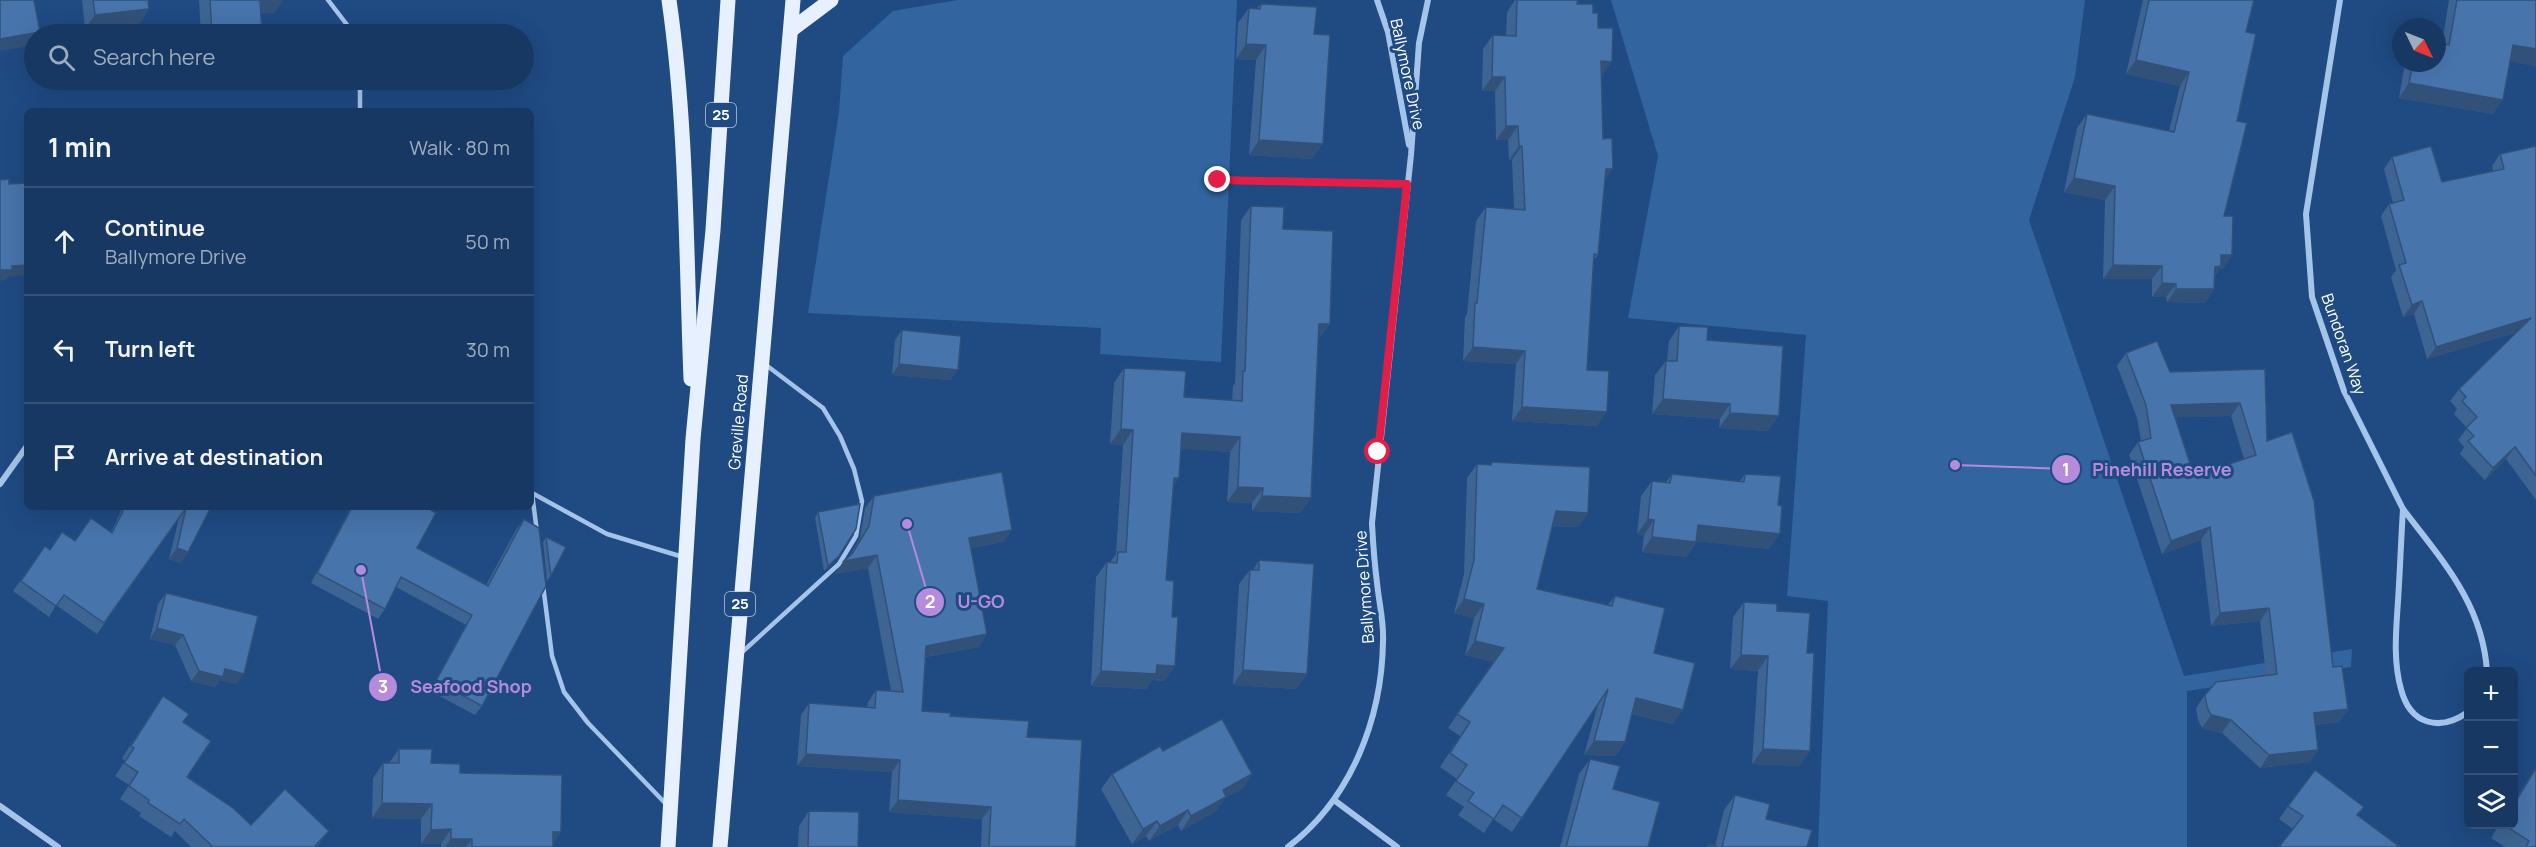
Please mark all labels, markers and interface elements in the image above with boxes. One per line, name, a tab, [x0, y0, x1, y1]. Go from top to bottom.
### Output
street label: Ballymore Drive	[1385, 16, 1431, 132]
north arrow	[2392, 18, 2446, 72]
search box	[24, 24, 534, 90]
icon: search	[45, 41, 78, 74]
text: Search here	[93, 42, 215, 72]
road number: 25	[706, 103, 736, 127]
text: 1 min	[48, 129, 112, 165]
text: Walk · 80 m	[409, 134, 510, 161]
route end	[1204, 166, 1230, 192]
text: Continue	[105, 213, 205, 243]
icon: ahead	[48, 225, 81, 258]
text: 50 m	[465, 228, 510, 255]
text: Ballymore Drive	[105, 243, 246, 270]
street label: Bundoran Way	[2316, 290, 2372, 398]
icon: left	[48, 333, 81, 366]
text: Turn left	[105, 334, 195, 364]
text: 30 m	[466, 336, 510, 363]
street label: Greville Road	[723, 373, 753, 471]
route start	[1364, 438, 1390, 464]
icon: arrive	[48, 441, 81, 474]
text: Arrive at destination	[105, 442, 323, 472]
callout: Pinehill Reserve	[2051, 451, 2244, 487]
text: 1	[2062, 457, 2070, 481]
text: Pinehill Reserve	[2092, 457, 2232, 481]
street label: Ballymore Drive	[1349, 530, 1379, 644]
callout: U-GO	[915, 584, 1017, 620]
text: 2	[925, 589, 935, 613]
text: U-GO	[957, 589, 1005, 613]
road number: 25	[725, 592, 755, 616]
map controls	[2464, 667, 2518, 829]
button: +	[2464, 667, 2518, 721]
callout: Seafood Shop	[368, 669, 543, 705]
text: 3	[378, 674, 388, 698]
text: Seafood Shop	[410, 674, 532, 698]
button: −	[2464, 721, 2518, 775]
button: layers	[2464, 775, 2518, 829]

